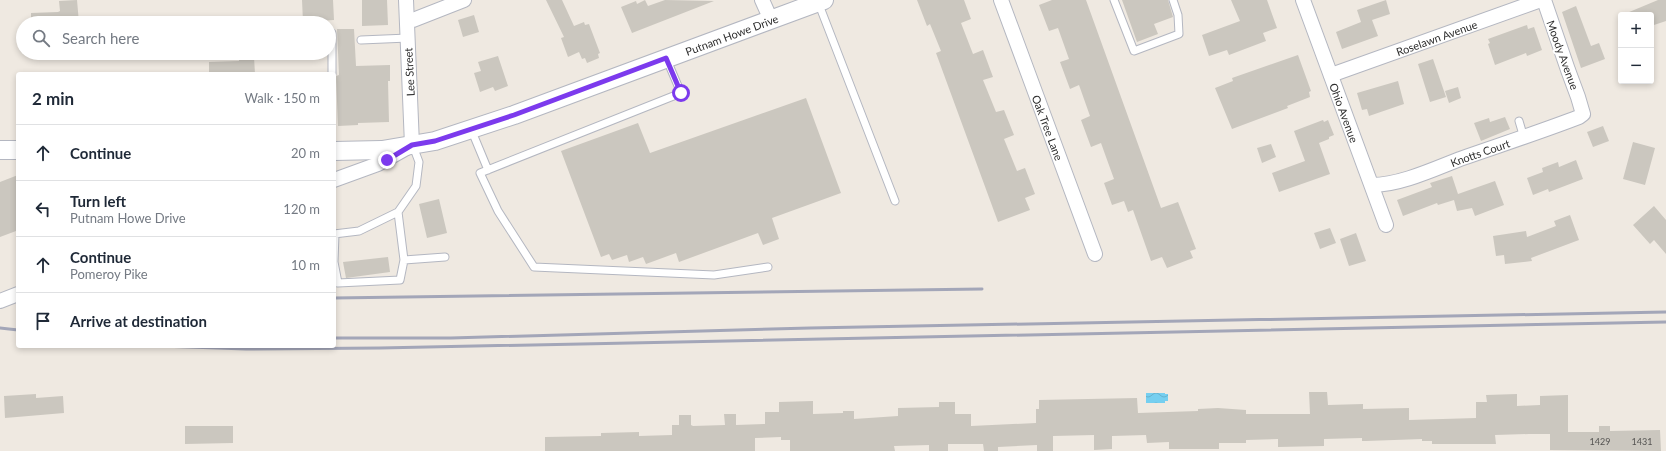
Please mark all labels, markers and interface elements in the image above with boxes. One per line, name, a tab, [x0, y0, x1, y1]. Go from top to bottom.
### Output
street label: Putnam Howe Drive	[683, 11, 780, 57]
map controls	[1618, 12, 1654, 84]
button: +	[1618, 12, 1654, 48]
search box	[16, 16, 336, 60]
street label: Roselawn Avenue	[1394, 17, 1479, 58]
street label: Moody Avenue	[1544, 19, 1582, 92]
icon: search	[30, 27, 52, 49]
text: Search here	[62, 29, 139, 47]
street label: Lee Street	[401, 47, 417, 97]
button: −	[1618, 48, 1654, 84]
street label: Ohio Avenue	[1328, 81, 1362, 144]
route start	[672, 84, 690, 102]
text: 2 min	[32, 88, 74, 109]
text: Walk · 150 m	[244, 90, 320, 106]
street label: Oak Tree Lane	[1030, 93, 1066, 162]
street label: Knotts Court	[1448, 136, 1511, 169]
icon: ahead	[32, 142, 54, 164]
text: Continue	[70, 144, 131, 162]
text: 20 m	[291, 145, 320, 161]
route end	[378, 151, 396, 169]
text: Turn left	[70, 192, 126, 210]
icon: left	[32, 198, 54, 220]
text: 120 m	[283, 201, 320, 217]
text: Putnam Howe Drive	[70, 210, 186, 226]
text: Continue	[70, 248, 131, 266]
icon: ahead	[32, 254, 54, 276]
text: 10 m	[291, 257, 320, 273]
text: Pomeroy Pike	[70, 266, 148, 282]
icon: arrive	[32, 310, 54, 332]
text: Arrive at destination	[70, 312, 207, 330]
house number: 1429	[1590, 436, 1610, 447]
house number: 1431	[1632, 436, 1652, 447]

